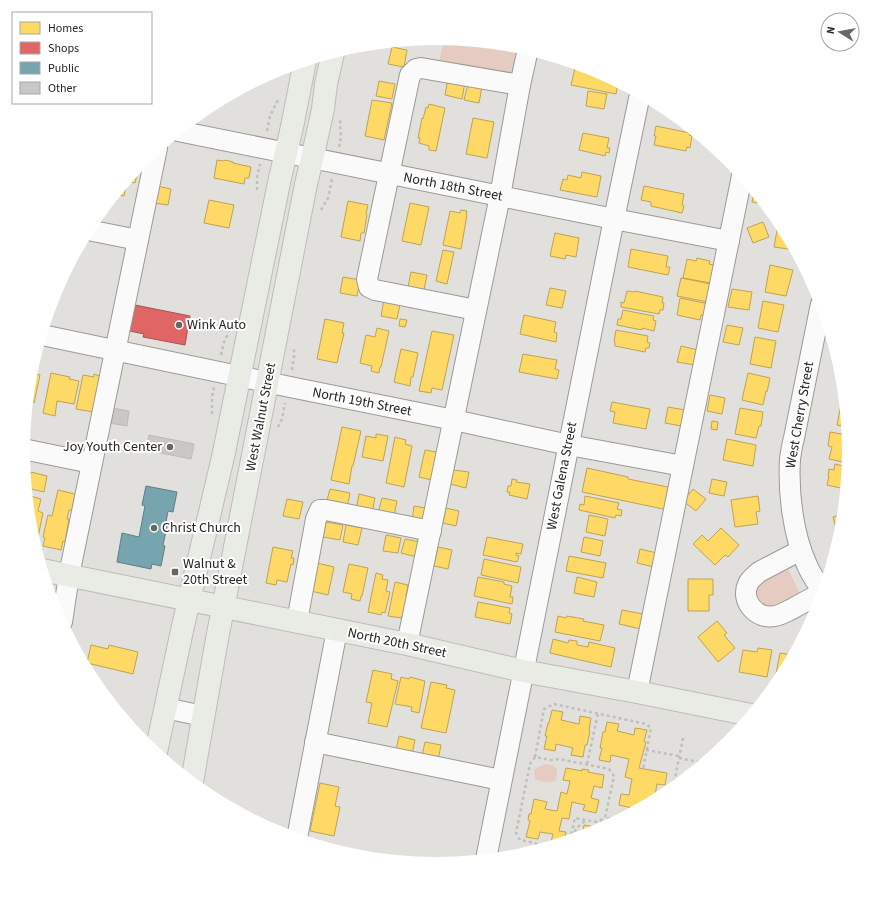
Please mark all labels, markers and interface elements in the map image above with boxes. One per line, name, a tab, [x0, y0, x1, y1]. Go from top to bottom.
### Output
legend	[12, 12, 152, 104]
north arrow	[820, 12, 860, 52]
text: Homes	[48, 20, 83, 37]
text: N	[823, 25, 839, 35]
text: Shops	[48, 40, 79, 57]
text: Public	[48, 60, 80, 77]
text: Other	[48, 80, 78, 97]
street label: North 18th Street	[402, 168, 505, 206]
place label: Wink Auto	[187, 315, 246, 335]
marker: Wink Auto	[174, 320, 184, 330]
street label: West Cherry Street	[781, 360, 819, 470]
street label: West Walnut Street	[241, 361, 281, 473]
street label: North 19th Street	[311, 383, 414, 421]
street label: West Galena Street	[542, 420, 582, 532]
place label: Joy Youth Center	[63, 437, 162, 457]
marker: Joy Youth Center	[165, 442, 175, 452]
place label: Christ Church	[162, 518, 241, 538]
marker: Christ Church	[149, 523, 159, 533]
place label: Walnut & 20th Street	[183, 554, 247, 590]
marker: Walnut & 20th Street	[170, 567, 180, 577]
street label: North 20th Street	[346, 623, 449, 663]

